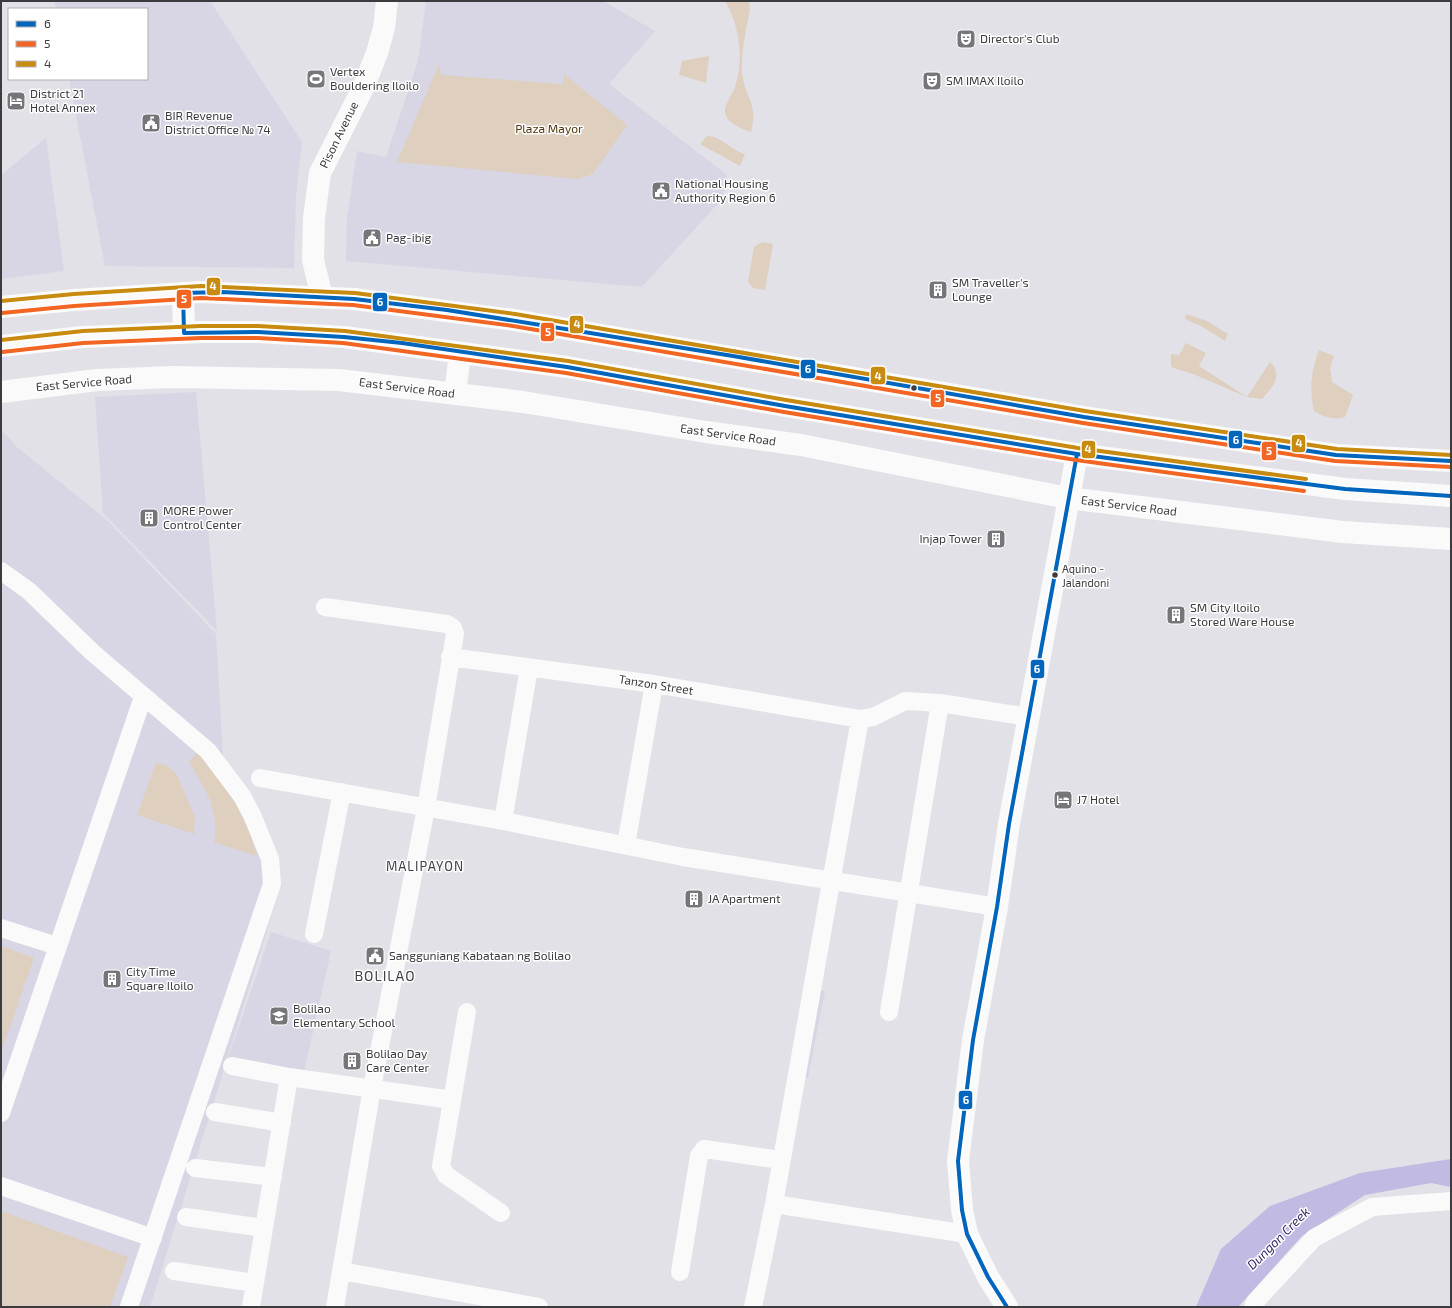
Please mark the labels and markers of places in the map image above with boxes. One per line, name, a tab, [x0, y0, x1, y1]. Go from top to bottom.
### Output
theatre icon: Director's Club	[955, 28, 977, 50]
place label: Director's Club	[980, 31, 1060, 45]
place label: Vertex Bouldering Iloilo	[330, 64, 419, 92]
sports icon: Vertex Bouldering Iloilo	[305, 68, 327, 90]
theatre icon: SM IMAX Iloilo	[921, 70, 943, 92]
place label: SM IMAX Iloilo	[946, 73, 1024, 87]
place label: District 21 Hotel Annex	[30, 86, 96, 114]
hotel icon: District 21 Hotel Annex	[5, 90, 27, 112]
place label: BIR Revenue District Office № 74	[165, 108, 271, 136]
public building icon: BIR Revenue District Office № 74	[140, 112, 162, 134]
place label: National Housing Authority Region 6	[675, 176, 776, 204]
public building icon: National Housing Authority Region 6	[650, 180, 672, 202]
public building icon: Pag-ibig	[361, 227, 383, 249]
place label: Pag-ibig	[386, 230, 431, 244]
place label: SM Traveller's Lounge	[952, 275, 1029, 303]
building icon: SM Traveller's Lounge	[927, 279, 949, 301]
unlabelled marker	[909, 383, 919, 393]
place label: MORE Power Control Center	[163, 503, 242, 531]
building icon: MORE Power Control Center	[138, 507, 160, 529]
building icon: Injap Tower	[985, 528, 1007, 550]
place label: Injap Tower	[919, 531, 982, 546]
place label: Aquino - Jalandoni	[1062, 562, 1109, 589]
marker: Aquino - Jalandoni	[1050, 570, 1060, 580]
place label: SM City Iloilo Stored Ware House	[1190, 600, 1294, 628]
building icon: SM City Iloilo Stored Ware House	[1165, 604, 1187, 626]
hotel icon: J7 Hotel	[1052, 789, 1074, 811]
place label: J7 Hotel	[1077, 792, 1120, 806]
building icon: JA Apartment	[683, 888, 705, 910]
place label: JA Apartment	[708, 891, 781, 905]
public building icon: Sangguniang Kabataan ng Bolilao	[364, 945, 386, 967]
place label: Sangguniang Kabataan ng Bolilao	[389, 948, 571, 962]
place label: City Time Square Iloilo	[126, 964, 194, 992]
building icon: City Time Square Iloilo	[101, 968, 123, 990]
place label: Bolilao Elementary School	[293, 1001, 396, 1029]
school or university icon: Bolilao Elementary School	[268, 1005, 290, 1027]
place label: Bolilao Day Care Center	[366, 1046, 429, 1074]
building icon: Bolilao Day Care Center	[341, 1050, 363, 1072]

